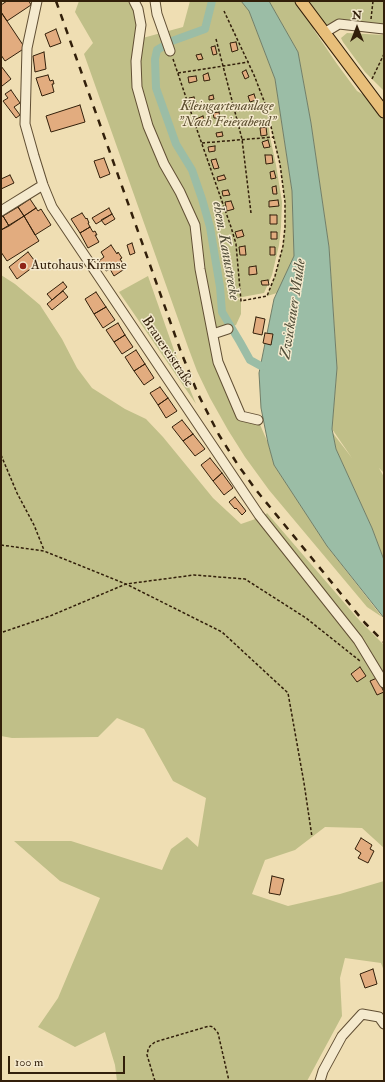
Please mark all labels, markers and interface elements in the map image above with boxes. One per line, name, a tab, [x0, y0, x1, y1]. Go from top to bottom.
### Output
north arrow	[337, 8, 377, 48]
text: N	[352, 9, 362, 22]
park label: Kleingartenanlage "Nach Feierabend"	[178, 99, 276, 132]
water label: ehem. Kanustrecke	[207, 200, 243, 302]
place label: Autohaus Kirmse	[31, 258, 127, 274]
water label: Zwickauer Mulde	[277, 258, 311, 360]
marker: Autohaus Kirmse	[18, 261, 28, 271]
street label: Brauereistraße	[137, 313, 197, 391]
scale bar	[10, 1048, 127, 1074]
text: 100 m	[15, 1055, 43, 1070]

